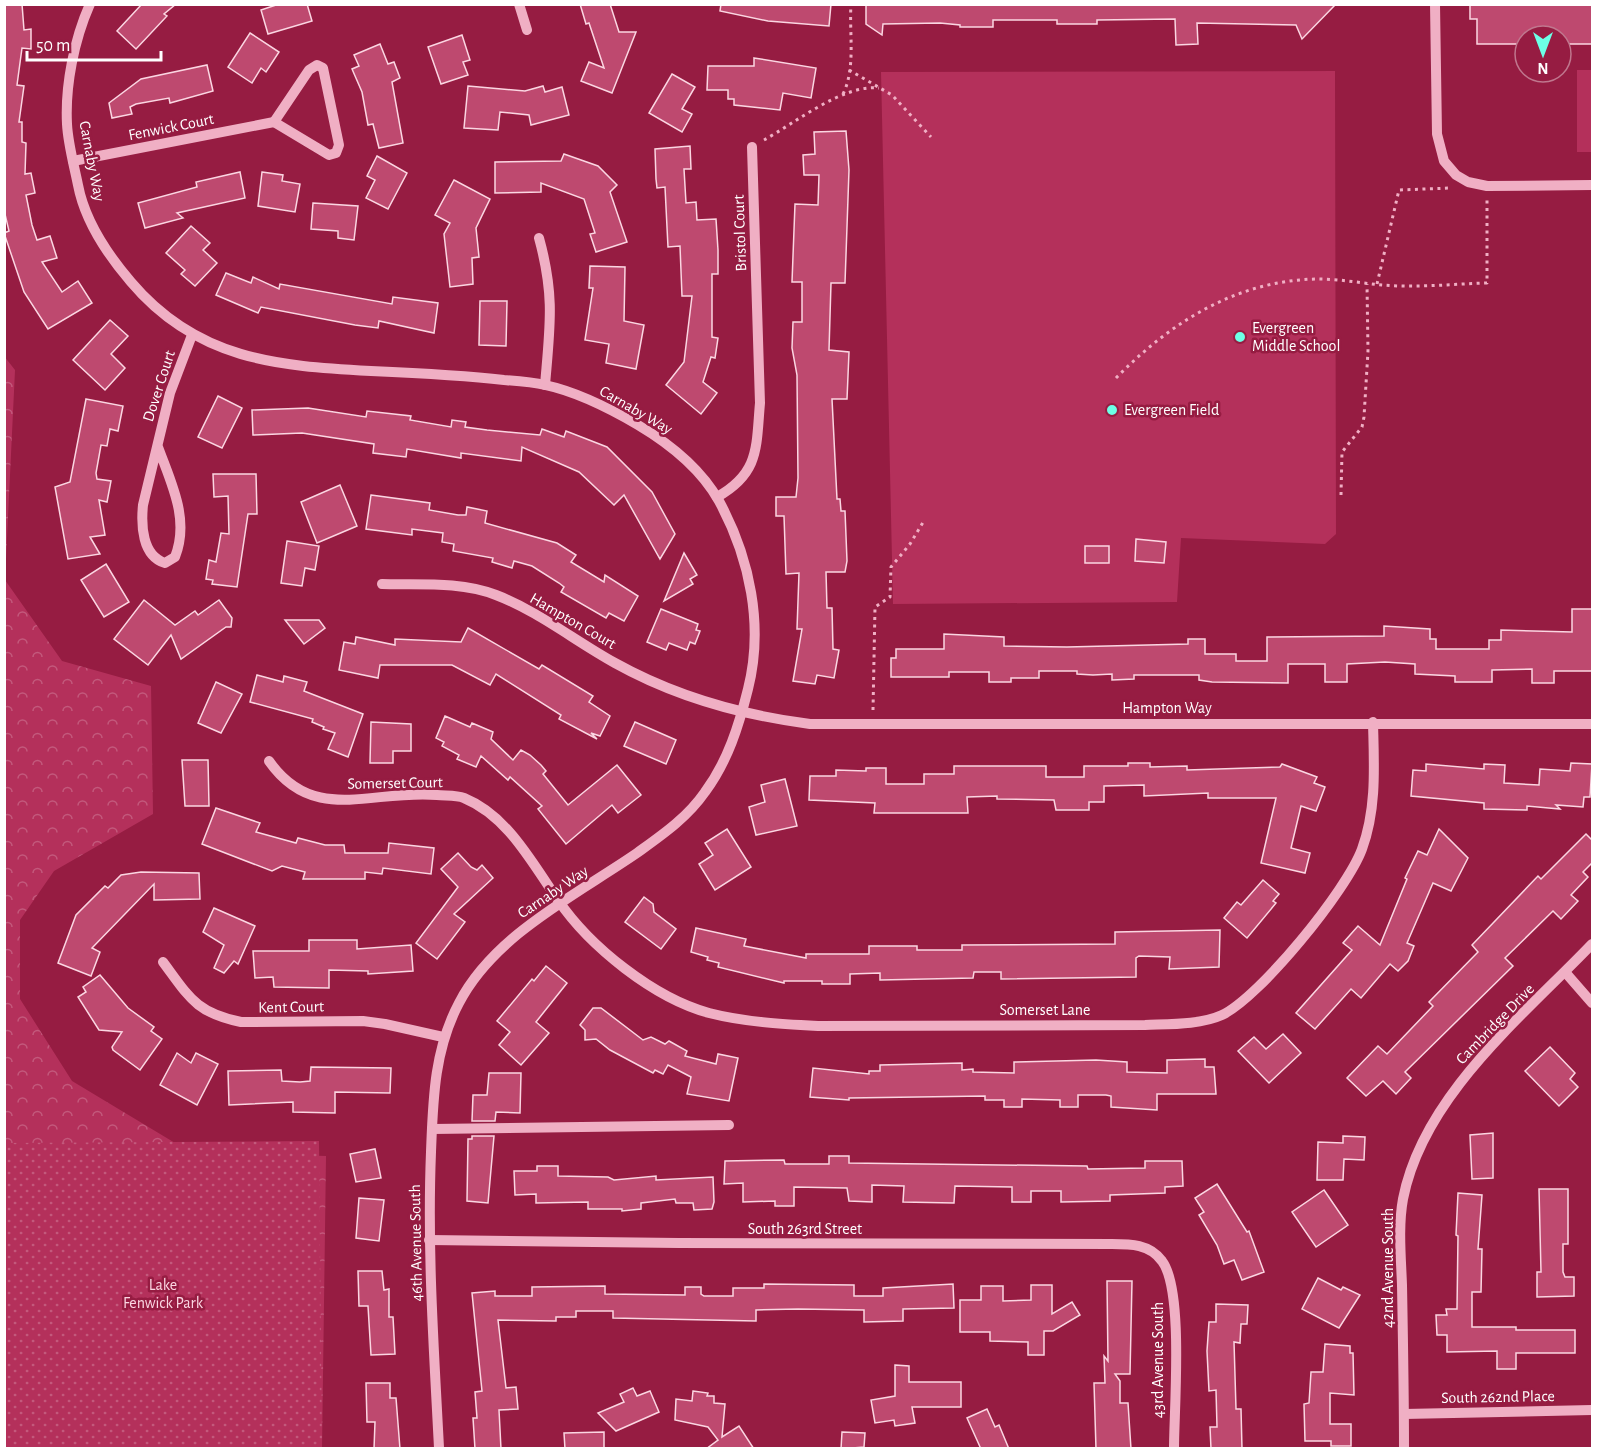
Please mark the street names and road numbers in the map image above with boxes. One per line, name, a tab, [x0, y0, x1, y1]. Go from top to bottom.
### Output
street label: Fenwick Court	[127, 111, 215, 143]
street label: Carnaby Way	[75, 120, 108, 203]
street label: Bristol Court	[731, 194, 749, 272]
street label: Dover Court	[140, 348, 178, 424]
street label: Carnaby Way	[596, 383, 675, 438]
street label: Hampton Court	[527, 590, 619, 652]
street label: Hampton Way	[1122, 700, 1212, 717]
street label: Somerset Court	[347, 774, 443, 792]
street label: Carnaby Way	[515, 863, 592, 922]
street label: Cambridge Drive	[1453, 981, 1537, 1067]
street label: Kent Court	[258, 998, 324, 1016]
street label: Somerset Lane	[1000, 1002, 1090, 1018]
street label: 46th Avenue South	[407, 1184, 425, 1302]
street label: 42nd Avenue South	[1380, 1208, 1396, 1328]
street label: South 263rd Street	[748, 1221, 862, 1237]
street label: 43rd Avenue South	[1150, 1302, 1166, 1418]
street label: South 262nd Place	[1441, 1388, 1555, 1406]

